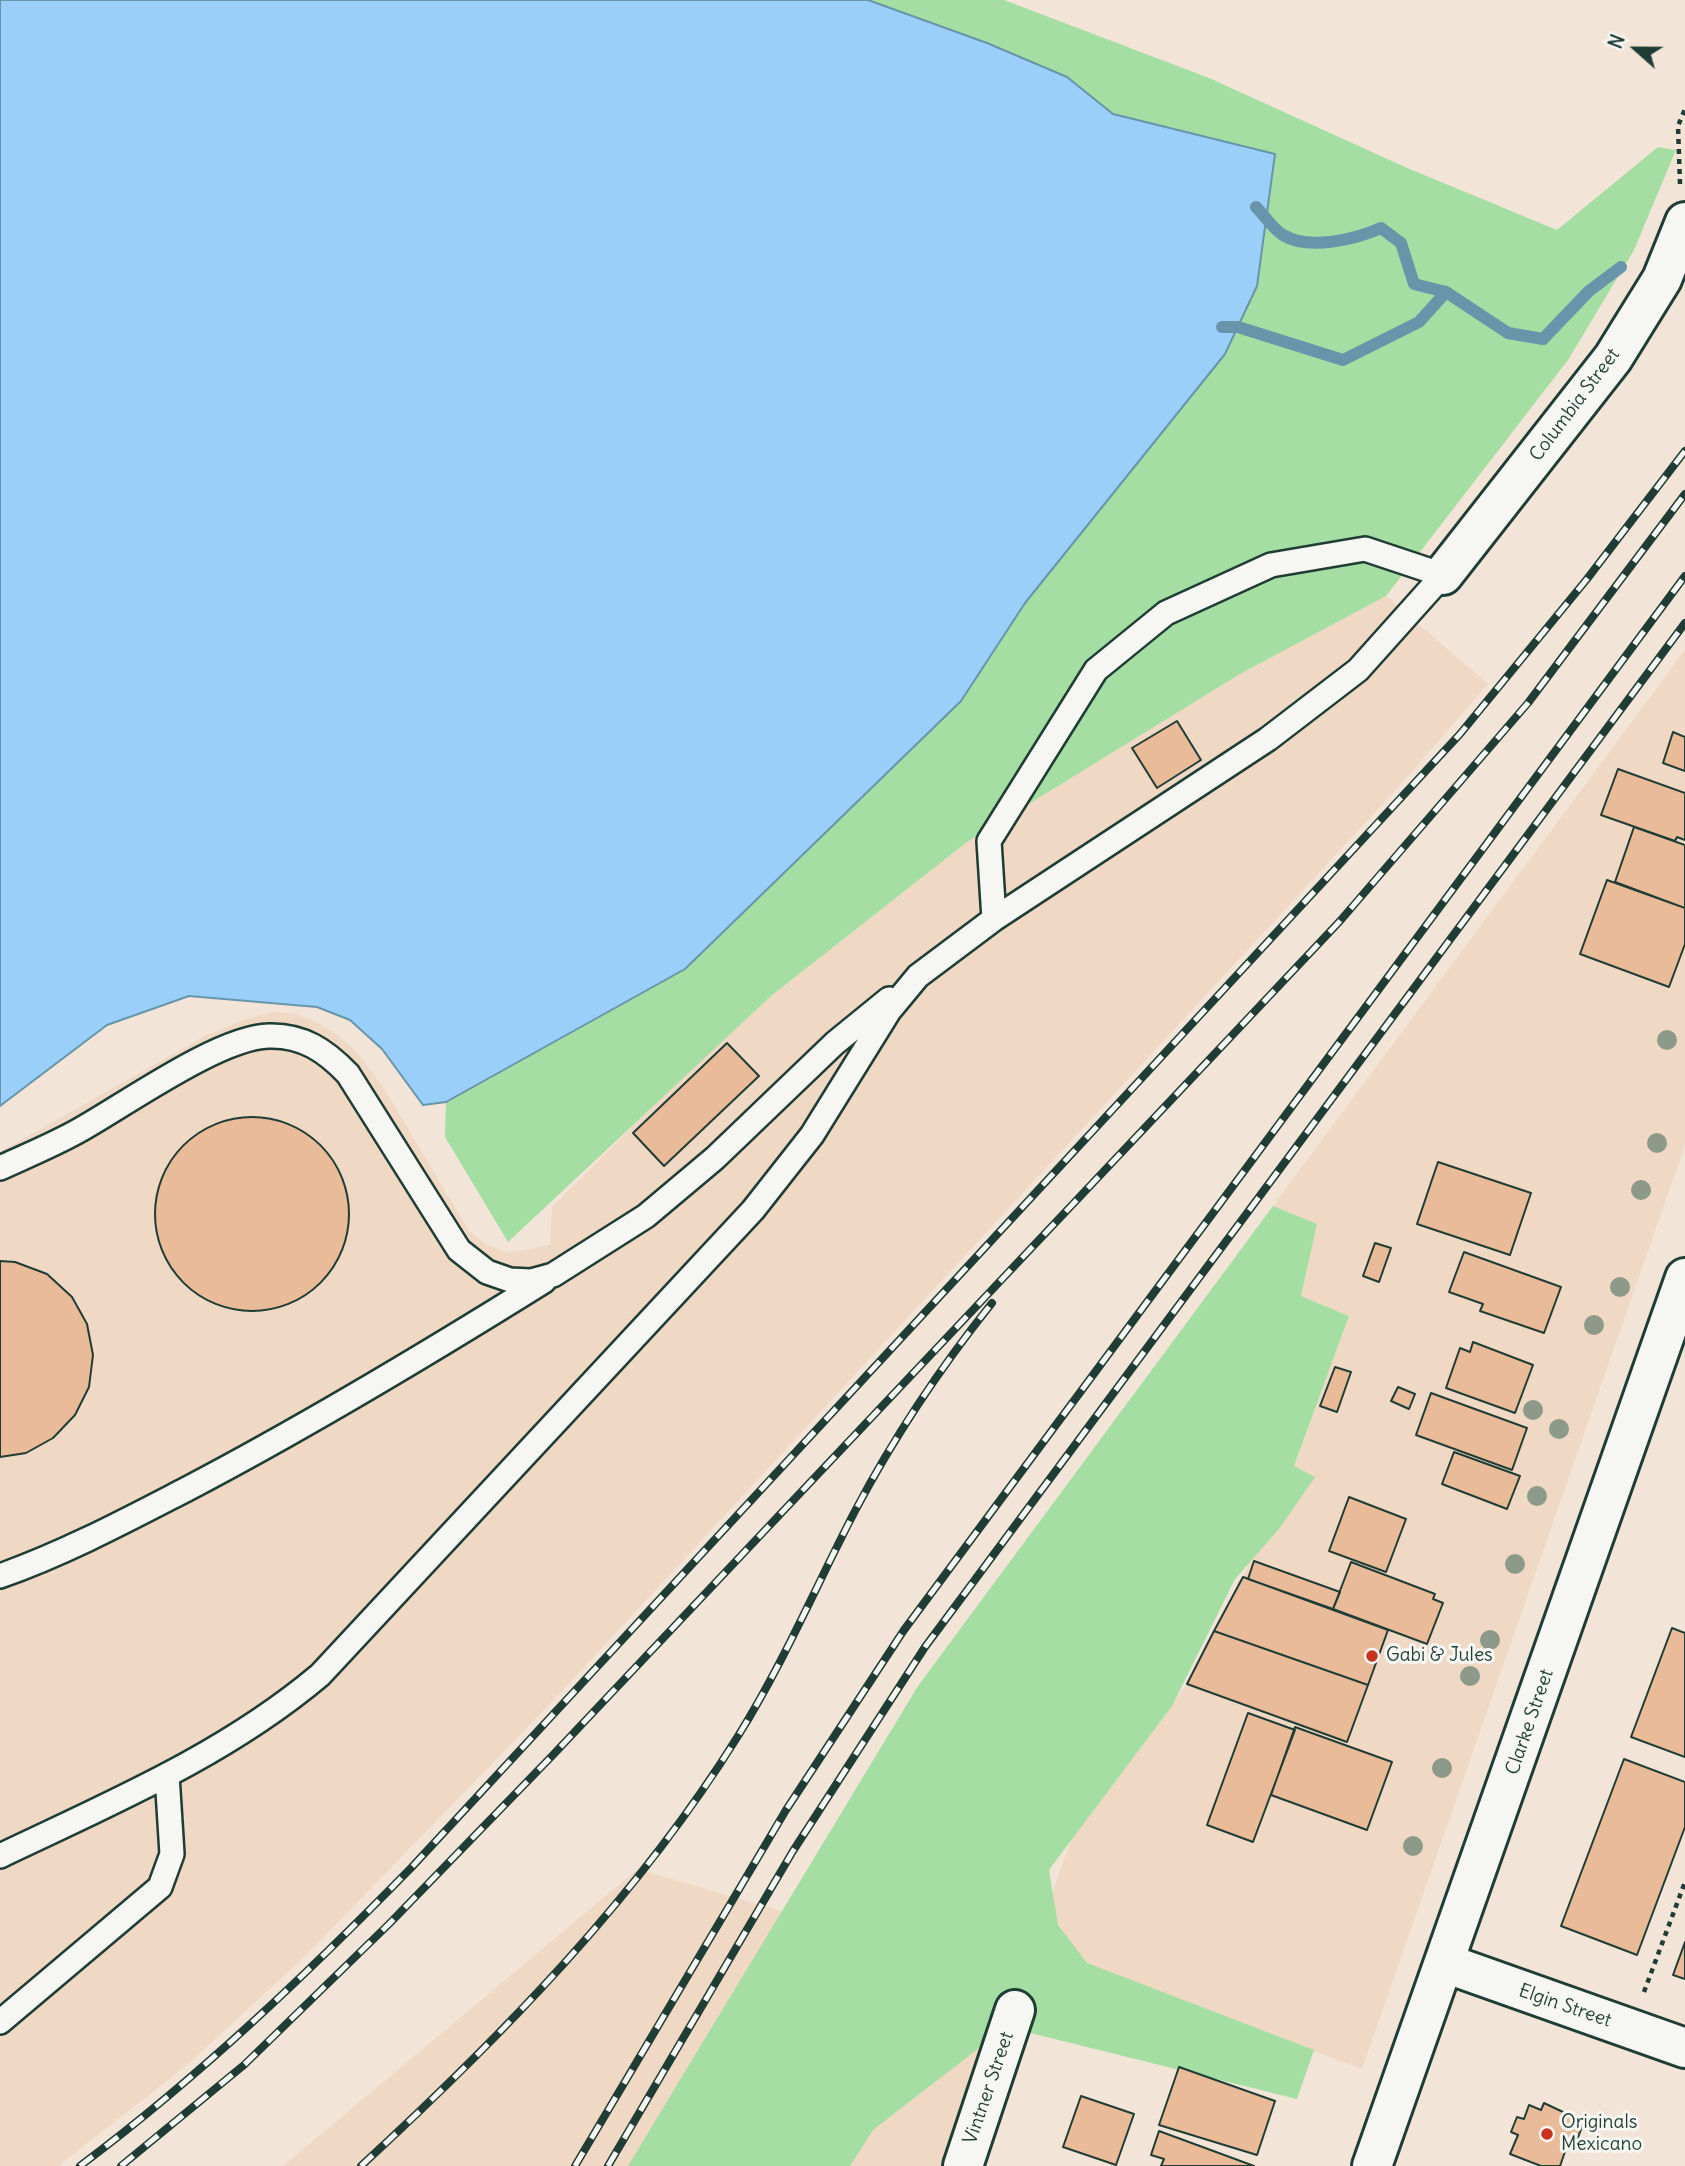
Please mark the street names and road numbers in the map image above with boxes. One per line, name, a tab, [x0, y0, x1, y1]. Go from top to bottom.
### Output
street label: Columbia Street	[1525, 344, 1625, 466]
street label: Clarke Street	[1501, 1666, 1559, 1778]
street label: Elgin Street	[1516, 1980, 1614, 2032]
street label: Vintner Street	[959, 2029, 1019, 2147]

